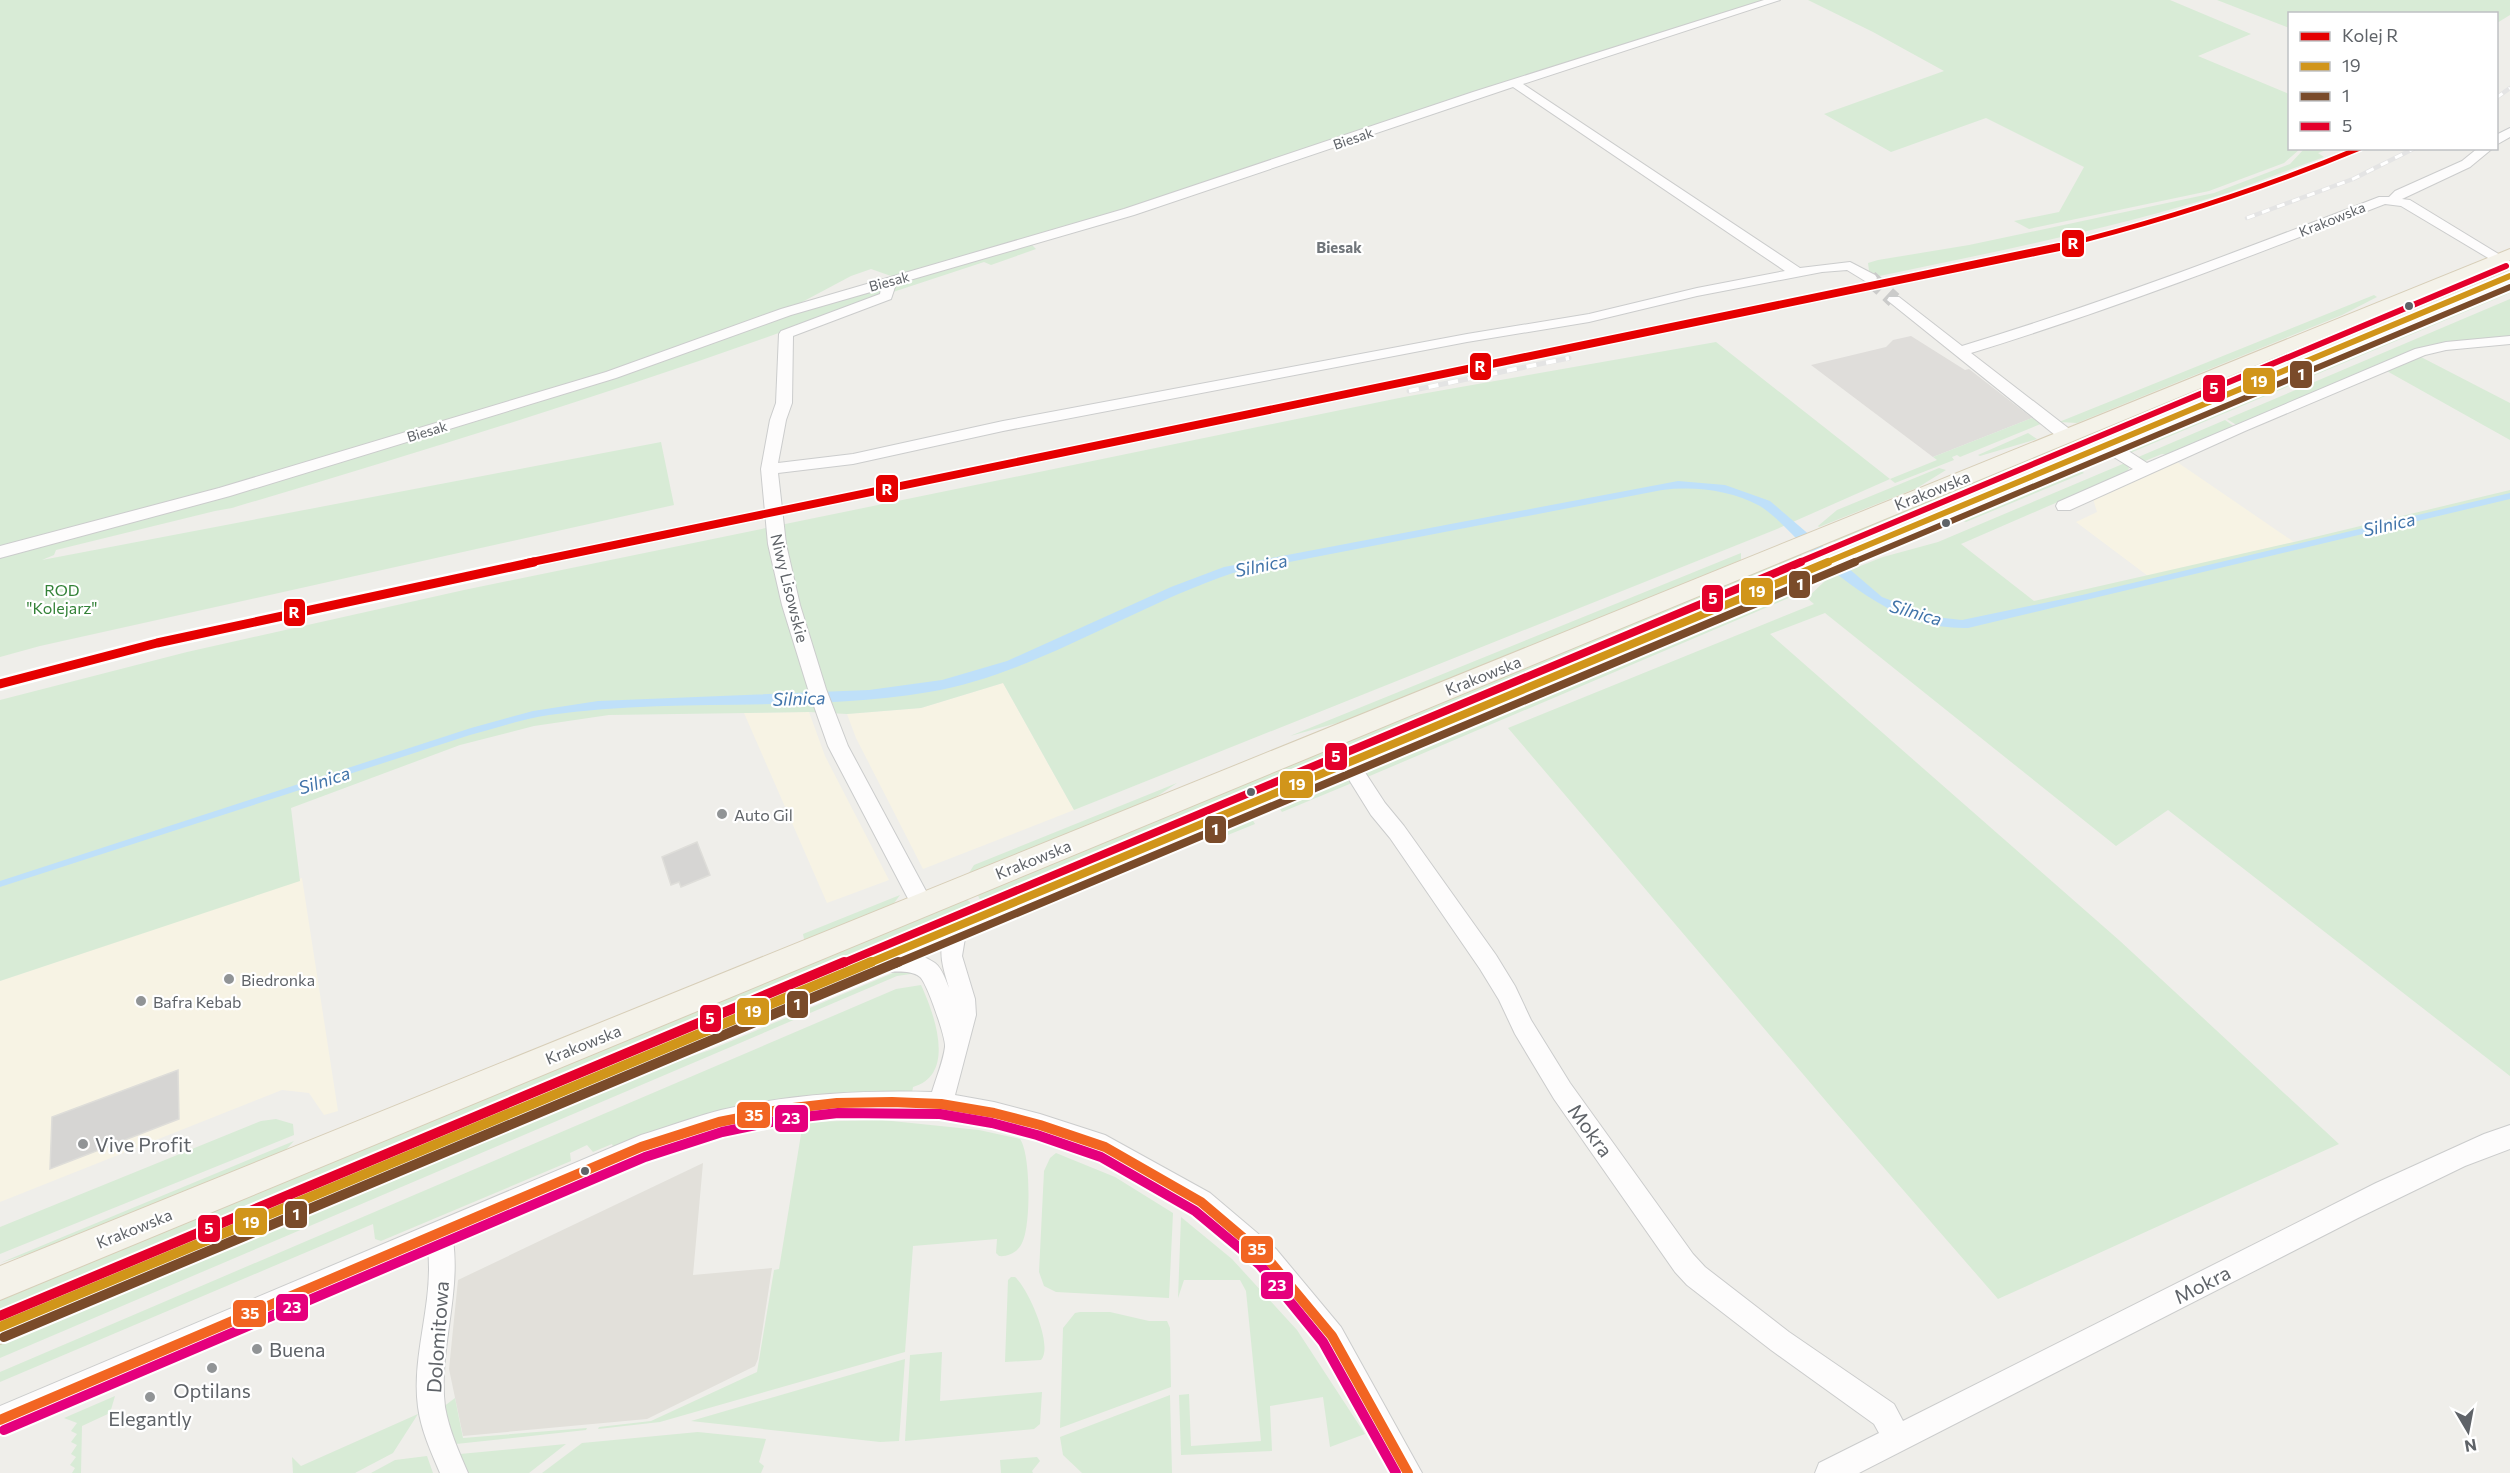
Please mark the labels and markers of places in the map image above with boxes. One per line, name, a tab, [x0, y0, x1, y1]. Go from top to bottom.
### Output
unlabelled marker	[2403, 300, 2415, 312]
unlabelled marker	[1940, 517, 1952, 529]
unlabelled marker	[1245, 786, 1257, 798]
place label: Auto Gil	[734, 805, 793, 824]
marker: Auto Gil	[715, 807, 729, 821]
place label: Biedronka	[241, 970, 315, 989]
marker: Biedronka	[222, 972, 236, 986]
place label: Bafra Kebab	[153, 992, 242, 1011]
marker: Bafra Kebab	[134, 994, 148, 1008]
place label: Vive Profit	[95, 1132, 191, 1156]
marker: Vive Profit	[76, 1137, 90, 1151]
unlabelled marker	[579, 1165, 591, 1177]
place label: Buena	[269, 1337, 326, 1361]
marker: Buena	[250, 1342, 264, 1356]
marker: Optilans	[205, 1361, 219, 1375]
place label: Optilans	[173, 1378, 251, 1402]
marker: Elegantly	[143, 1390, 157, 1404]
place label: Elegantly	[108, 1406, 192, 1430]

